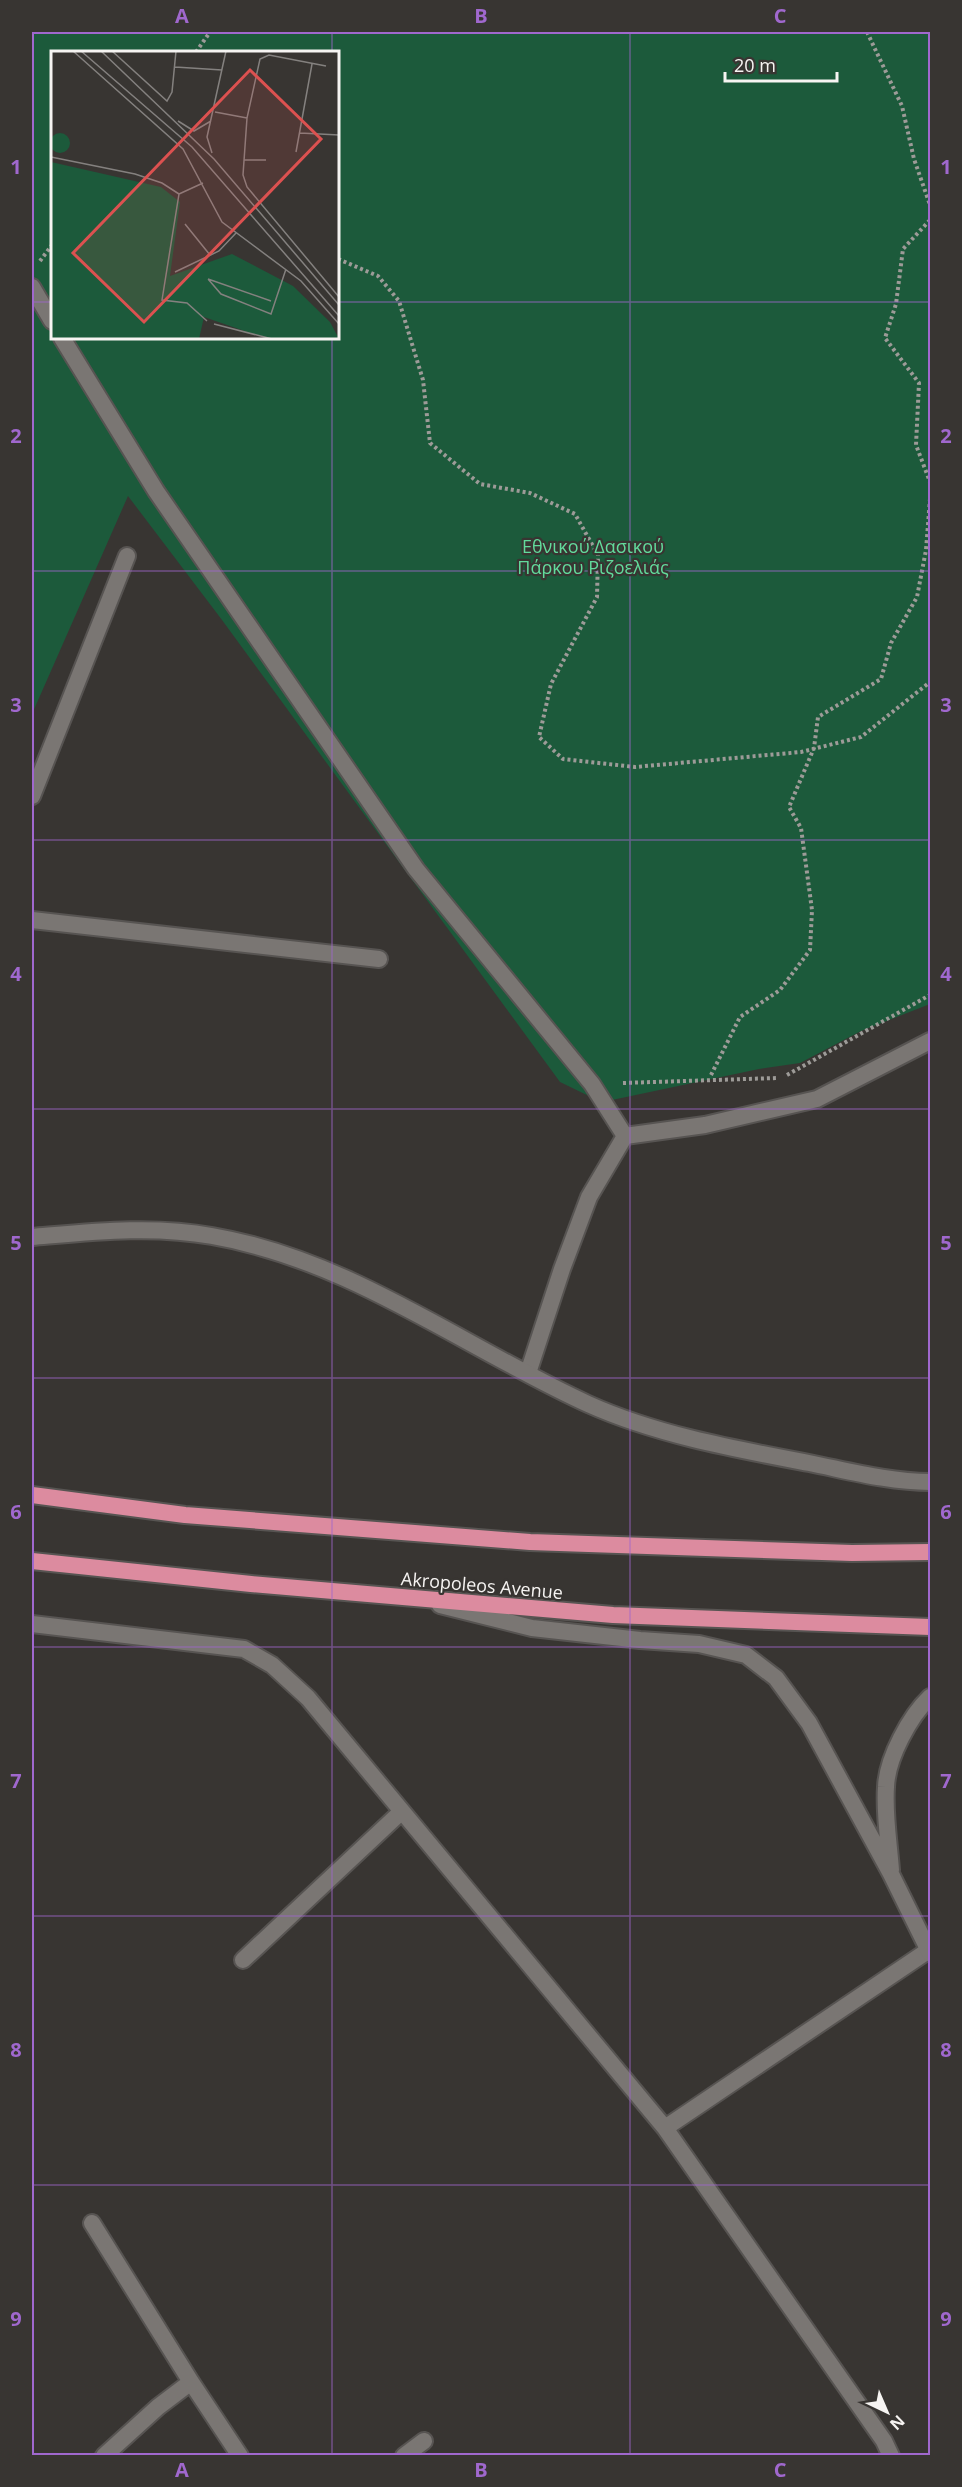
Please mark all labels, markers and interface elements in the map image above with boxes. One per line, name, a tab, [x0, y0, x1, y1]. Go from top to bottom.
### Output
text: A	[175, 2, 189, 29]
text: B	[474, 2, 488, 29]
text: C	[774, 2, 787, 29]
scale bar	[725, 45, 838, 83]
inset map	[51, 51, 339, 339]
text: 20 m	[734, 53, 776, 77]
text: 1	[10, 153, 22, 180]
text: 1	[940, 153, 952, 180]
text: 2	[10, 422, 22, 449]
text: 2	[940, 422, 952, 449]
park label: Εθνικού Δασικού Πάρκου Ριζοελιάς	[517, 534, 669, 579]
text: 3	[10, 691, 22, 718]
text: 3	[940, 691, 952, 718]
text: 4	[10, 960, 22, 987]
text: 4	[940, 960, 952, 987]
text: 5	[10, 1229, 22, 1256]
text: 5	[940, 1229, 952, 1256]
text: 6	[10, 1498, 22, 1525]
text: 6	[940, 1498, 952, 1525]
street label: Akropoleos Avenue	[400, 1566, 564, 1604]
text: 7	[10, 1767, 22, 1794]
text: 7	[940, 1767, 952, 1794]
text: 8	[10, 2036, 22, 2063]
text: 8	[940, 2036, 952, 2063]
text: 9	[10, 2305, 22, 2332]
text: 9	[940, 2305, 952, 2332]
north arrow	[857, 2382, 917, 2442]
text: N	[885, 2410, 910, 2435]
text: A	[175, 2456, 189, 2483]
text: B	[474, 2456, 488, 2483]
text: C	[774, 2456, 787, 2483]

